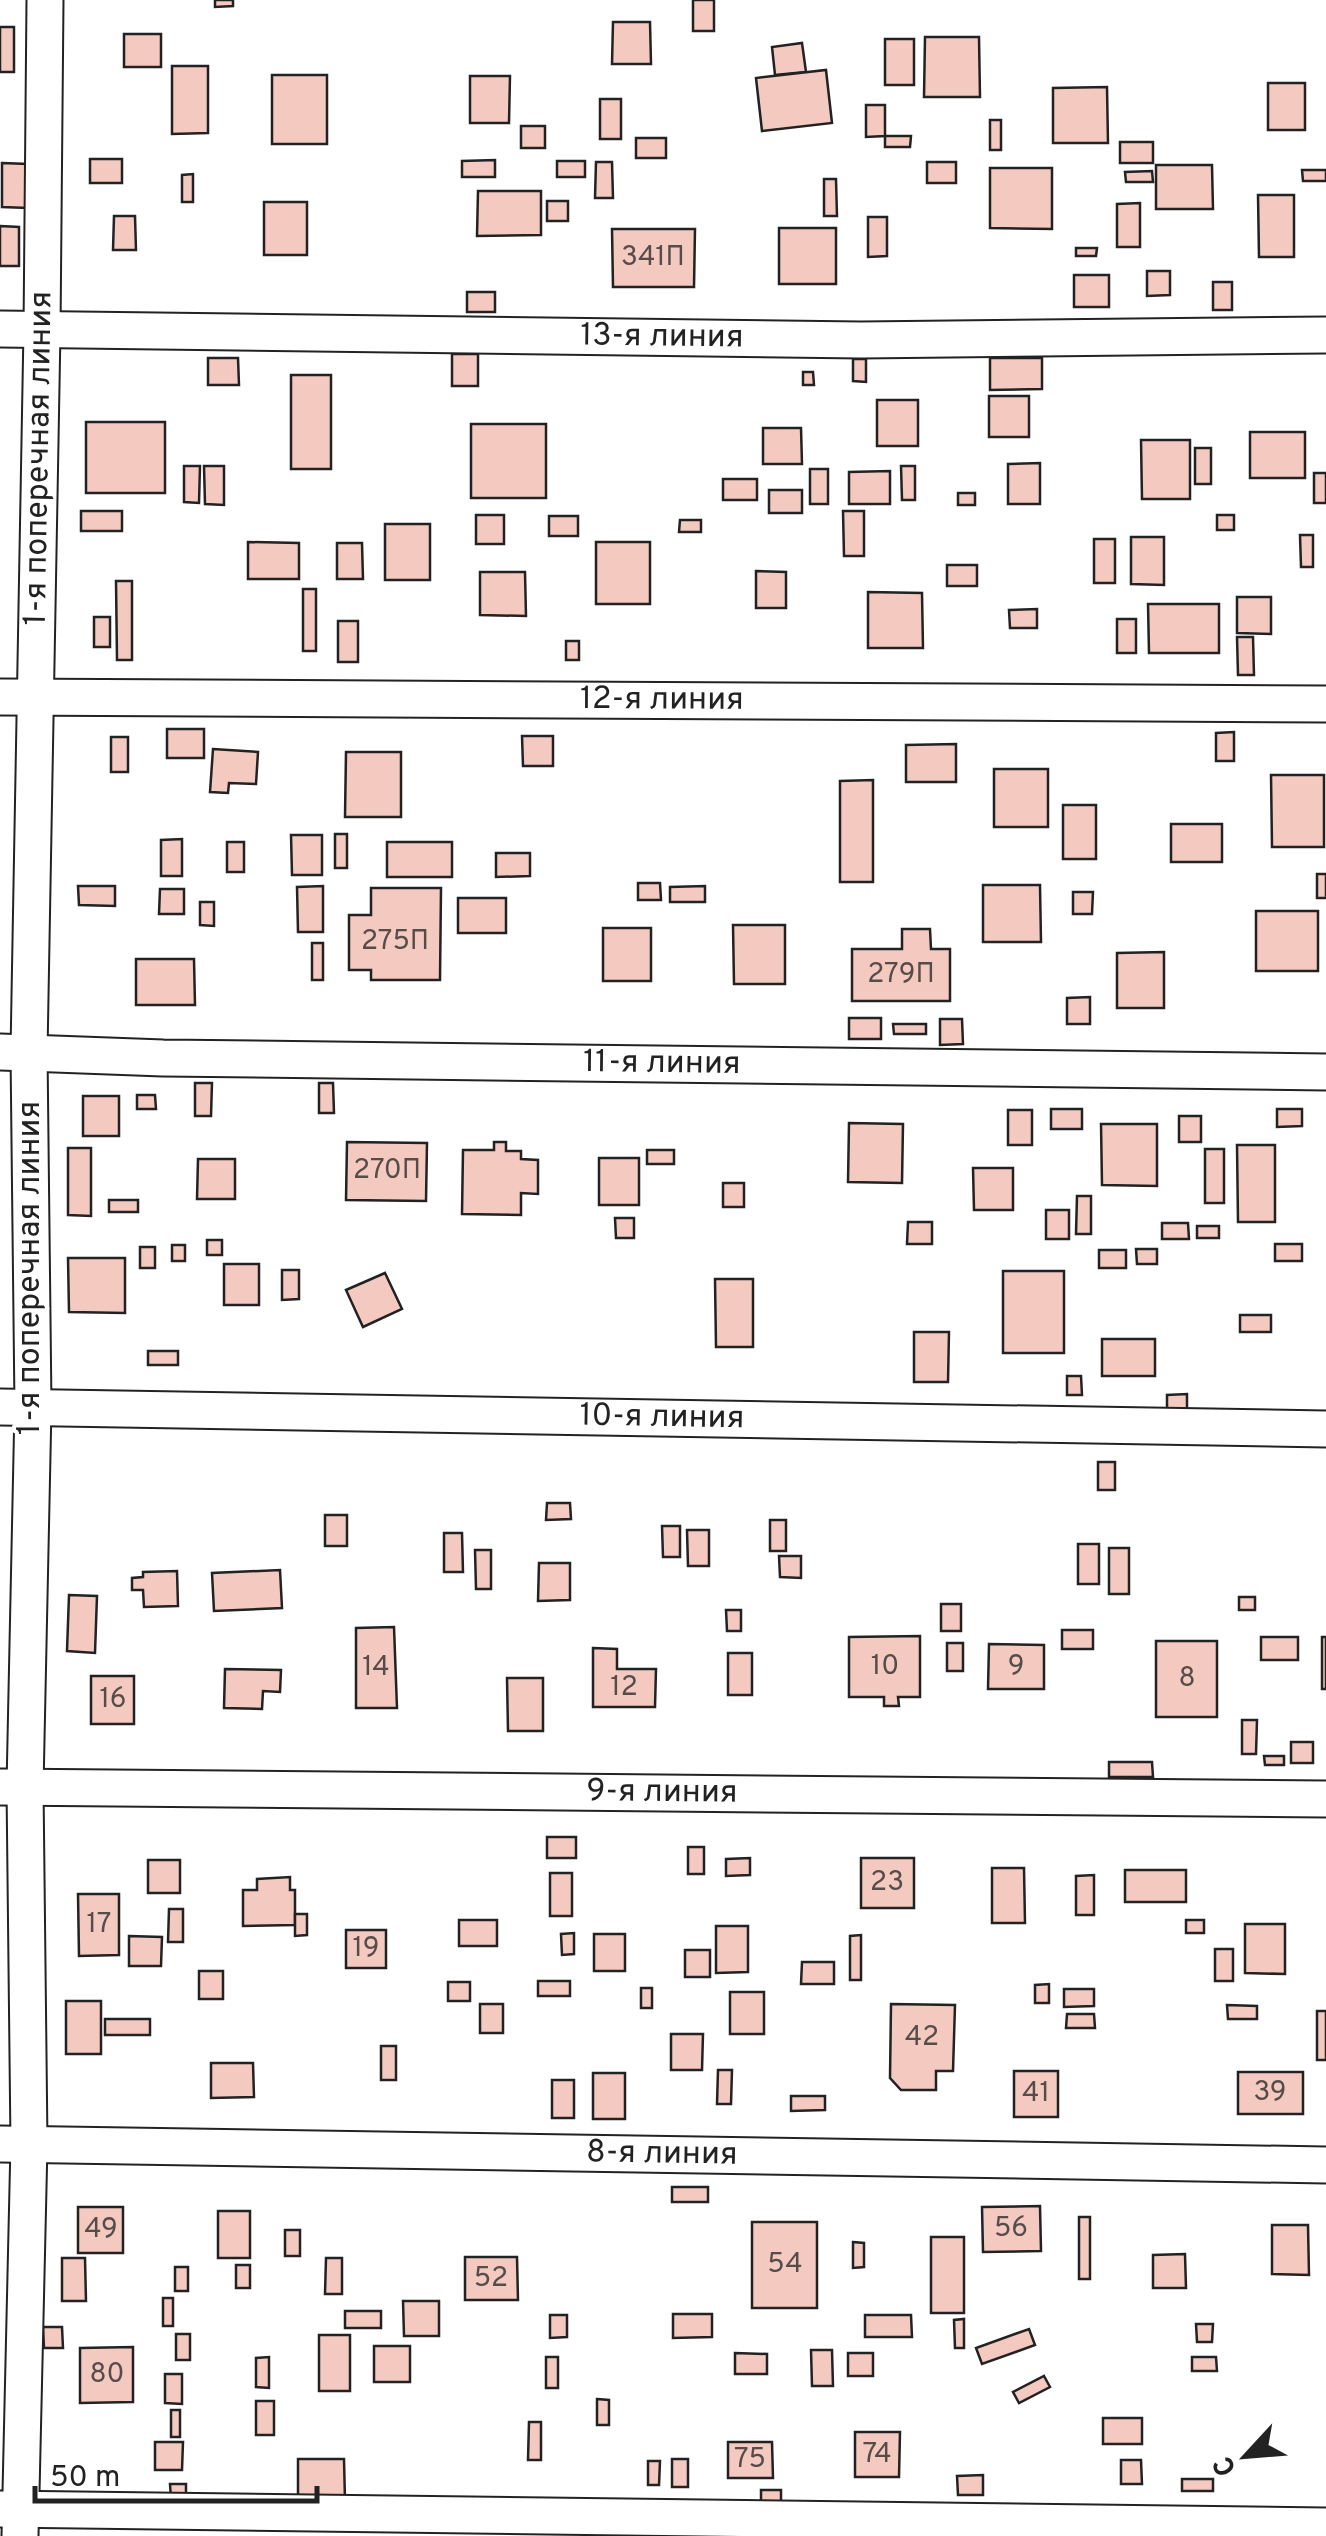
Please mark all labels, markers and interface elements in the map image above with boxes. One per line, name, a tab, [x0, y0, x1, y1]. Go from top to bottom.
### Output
house number: 341П	[621, 240, 685, 276]
street label: 1-я поперечная линия	[17, 291, 62, 626]
street label: 13-я линия	[580, 316, 744, 358]
street label: 12-я линия	[580, 680, 744, 721]
house number: 275П	[361, 924, 429, 960]
house number: 279П	[867, 957, 935, 993]
street label: 11-я линия	[583, 1043, 741, 1085]
street label: 1-я поперечная линия	[11, 1101, 51, 1435]
house number: 270П	[353, 1153, 421, 1189]
street label: 10-я линия	[579, 1397, 745, 1439]
house number: 10	[871, 1649, 899, 1685]
house number: 9	[1008, 1649, 1024, 1685]
house number: 14	[362, 1650, 390, 1686]
house number: 8	[1178, 1661, 1196, 1697]
house number: 12	[610, 1670, 638, 1706]
house number: 16	[99, 1682, 127, 1718]
street label: 9-я линия	[586, 1772, 738, 1814]
house number: 23	[870, 1865, 904, 1901]
house number: 17	[87, 1907, 111, 1943]
house number: 19	[352, 1931, 380, 1967]
house number: 42	[905, 2020, 939, 2056]
house number: 39	[1253, 2075, 1287, 2111]
house number: 41	[1022, 2076, 1050, 2112]
street label: 8-я линия	[586, 2133, 738, 2176]
house number: 56	[994, 2211, 1028, 2247]
house number: 49	[84, 2212, 118, 2248]
house number: 54	[767, 2247, 803, 2283]
house number: 52	[474, 2261, 508, 2297]
house number: 80	[90, 2357, 124, 2393]
north arrow	[1196, 2406, 1296, 2506]
house number: 74	[862, 2437, 892, 2473]
scale bar	[35, 2441, 318, 2503]
house number: 75	[734, 2442, 766, 2478]
text: С	[1206, 2450, 1246, 2482]
text: 50 m	[50, 2460, 120, 2497]

